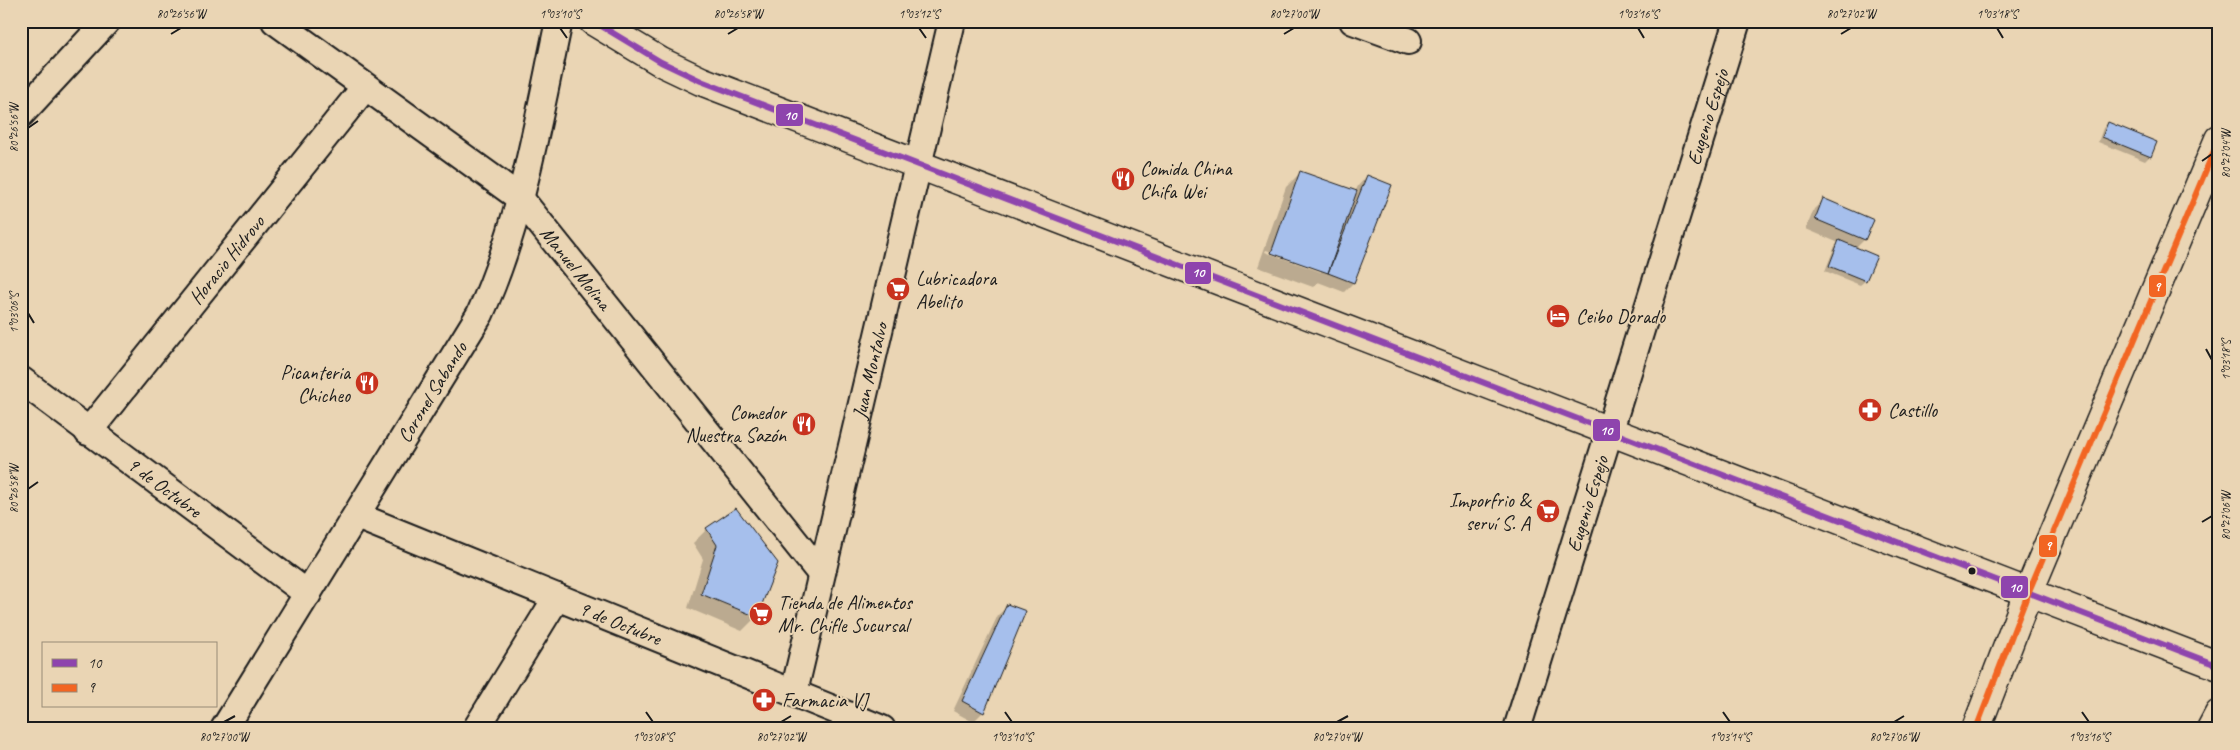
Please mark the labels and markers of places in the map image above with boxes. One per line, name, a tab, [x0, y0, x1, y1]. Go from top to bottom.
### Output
place label: Comida China Chifa Wei	[1140, 156, 1234, 204]
restaurant icon: Comida China Chifa Wei	[1110, 166, 1136, 192]
place label: Lubricadora Abelito	[916, 266, 998, 314]
supermarket icon: Lubricadora Abelito	[885, 276, 911, 302]
hotel icon: Ceibo Dorado	[1545, 303, 1571, 329]
place label: Ceibo Dorado	[1576, 304, 1666, 329]
place label: Picanteria Chicheo	[280, 360, 352, 408]
restaurant icon: Picanteria Chicheo	[354, 370, 380, 396]
pharmacy icon: Castillo	[1857, 397, 1883, 423]
place label: Castillo	[1888, 398, 1938, 423]
place label: Comedor Nuestra Sazón	[686, 400, 788, 448]
restaurant icon: Comedor Nuestra Sazón	[791, 411, 817, 437]
place label: Imporfrio & serví S. A	[1449, 488, 1533, 536]
supermarket icon: Imporfrio & serví S. A	[1535, 498, 1561, 524]
unlabelled marker	[1967, 566, 1977, 576]
place label: Tienda de Alimentos Mr. Chifle Sucursal	[778, 590, 914, 638]
supermarket icon: Tienda de Alimentos Mr. Chifle Sucursal	[748, 601, 774, 627]
pharmacy icon: Farmacia VJ	[751, 687, 777, 713]
place label: Farmacia VJ	[782, 688, 870, 713]

